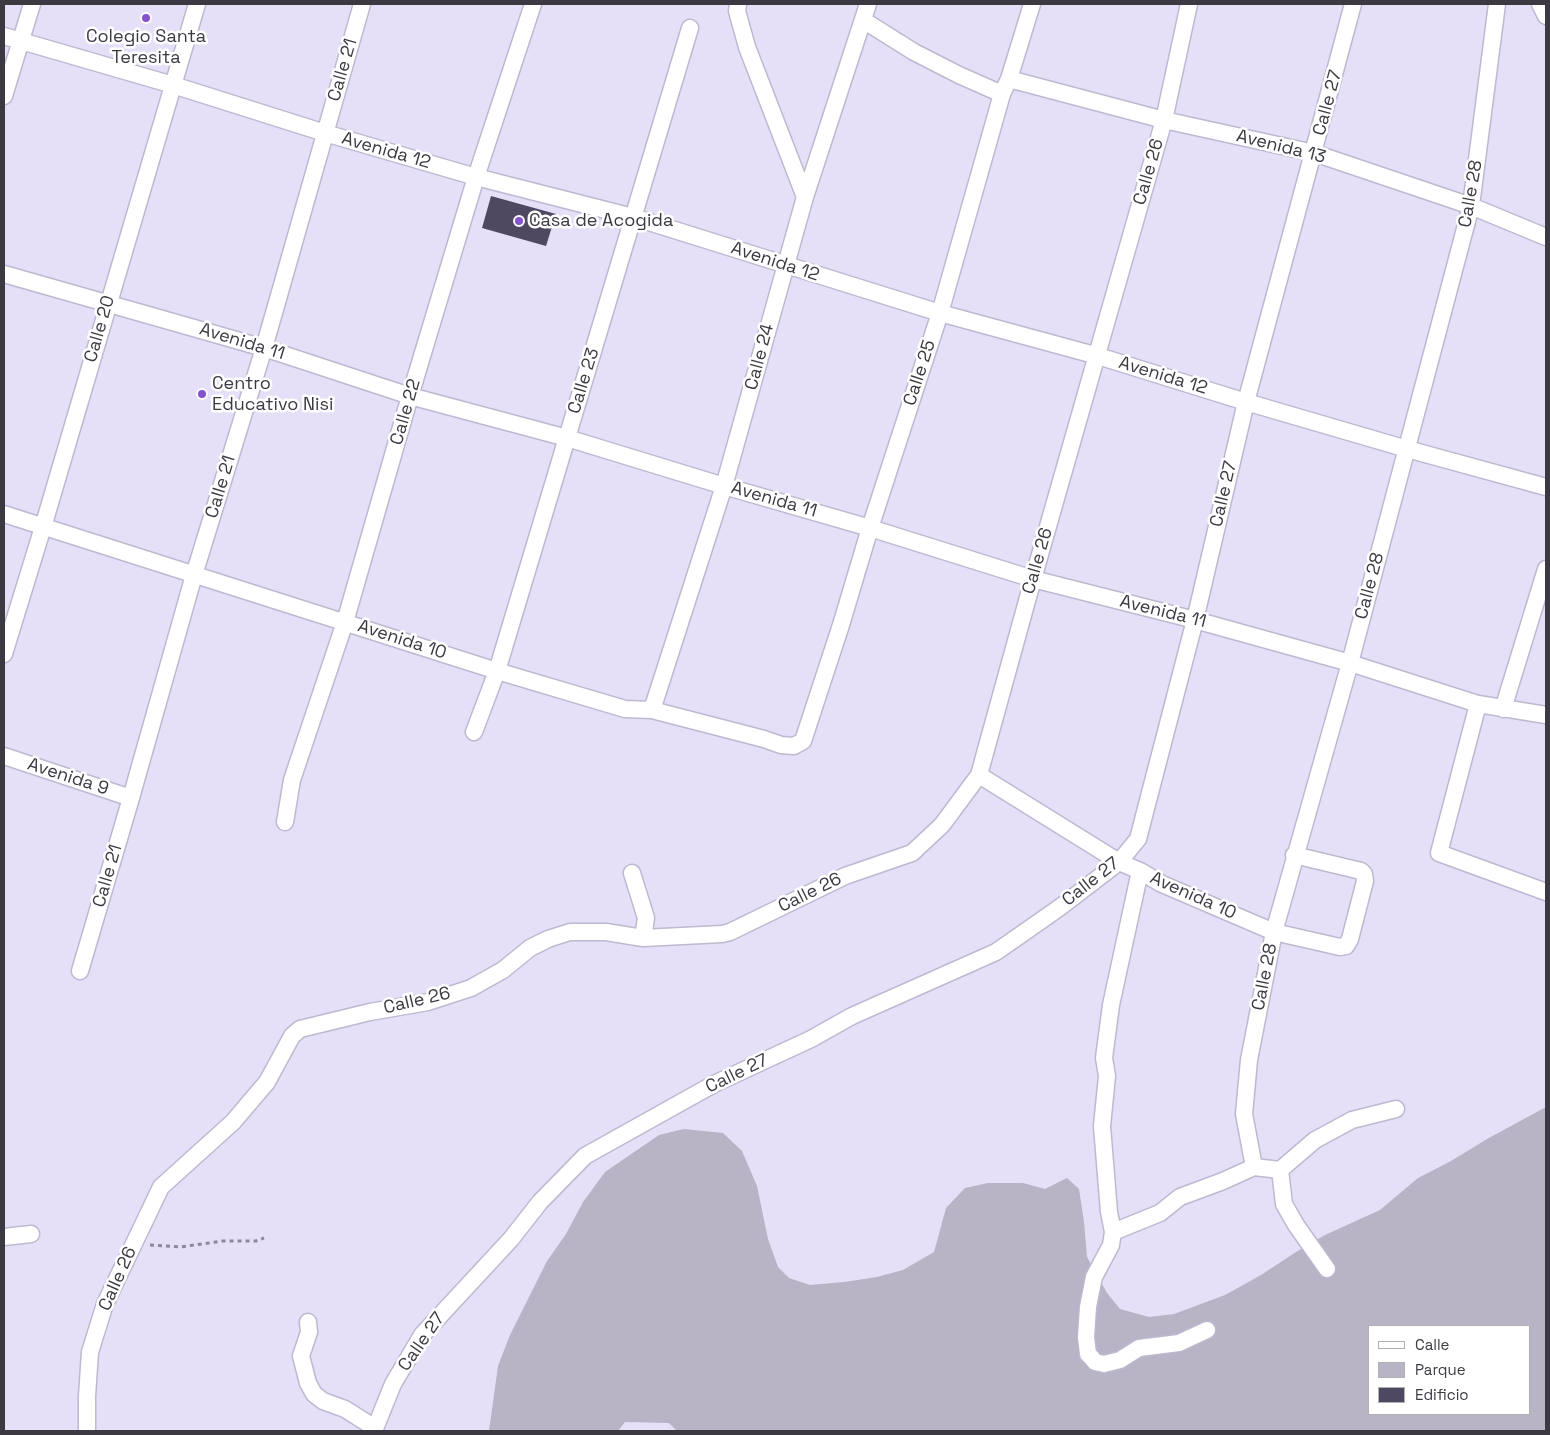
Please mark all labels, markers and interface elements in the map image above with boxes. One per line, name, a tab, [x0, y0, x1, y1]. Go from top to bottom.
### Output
marker: Colegio Santa Teresita	[140, 12, 152, 24]
place label: Colegio Santa Teresita	[86, 26, 206, 68]
street label: Calle 21	[324, 36, 362, 104]
street label: Calle 27	[1309, 68, 1347, 138]
street label: Avenida 13	[1234, 125, 1328, 169]
street label: Avenida 12	[339, 128, 433, 174]
street label: Calle 26	[1129, 136, 1169, 208]
street label: Calle 28	[1454, 159, 1488, 229]
place label: Casa de Acogida	[529, 210, 673, 232]
marker: Casa de Acogida	[513, 215, 525, 227]
street label: Avenida 12	[728, 238, 822, 286]
street label: Calle 20	[80, 293, 120, 365]
street label: Avenida 11	[197, 319, 287, 365]
street label: Calle 24	[741, 322, 779, 392]
street label: Calle 25	[899, 337, 941, 409]
street label: Calle 23	[564, 345, 604, 417]
street label: Avenida 12	[1116, 352, 1210, 400]
place label: Centro Educativo Nisi	[212, 373, 333, 416]
street label: Calle 22	[386, 376, 426, 448]
marker: Centro Educativo Nisi	[196, 388, 208, 400]
street label: Calle 21	[201, 453, 241, 521]
street label: Calle 27	[1206, 459, 1242, 529]
street label: Avenida 11	[729, 477, 819, 523]
street label: Calle 26	[1018, 525, 1058, 597]
street label: Calle 28	[1351, 550, 1389, 622]
street label: Avenida 11	[1118, 591, 1208, 633]
street label: Avenida 10	[355, 616, 449, 664]
street label: Avenida 9	[25, 754, 111, 800]
street label: Calle 21	[89, 842, 127, 910]
street label: Calle 27	[1058, 853, 1124, 911]
street label: Avenida 10	[1147, 867, 1239, 925]
street label: Calle 26	[775, 868, 845, 918]
street label: Calle 28	[1248, 942, 1282, 1012]
street label: Calle 26	[382, 983, 452, 1019]
street label: Calle 27	[702, 1050, 772, 1098]
street label: Calle 26	[94, 1244, 142, 1314]
street label: Calle 27	[394, 1308, 450, 1376]
legend	[1368, 1325, 1530, 1415]
text: Calle	[1415, 1335, 1450, 1354]
text: Parque	[1415, 1360, 1466, 1379]
text: Edificio	[1415, 1385, 1469, 1404]

